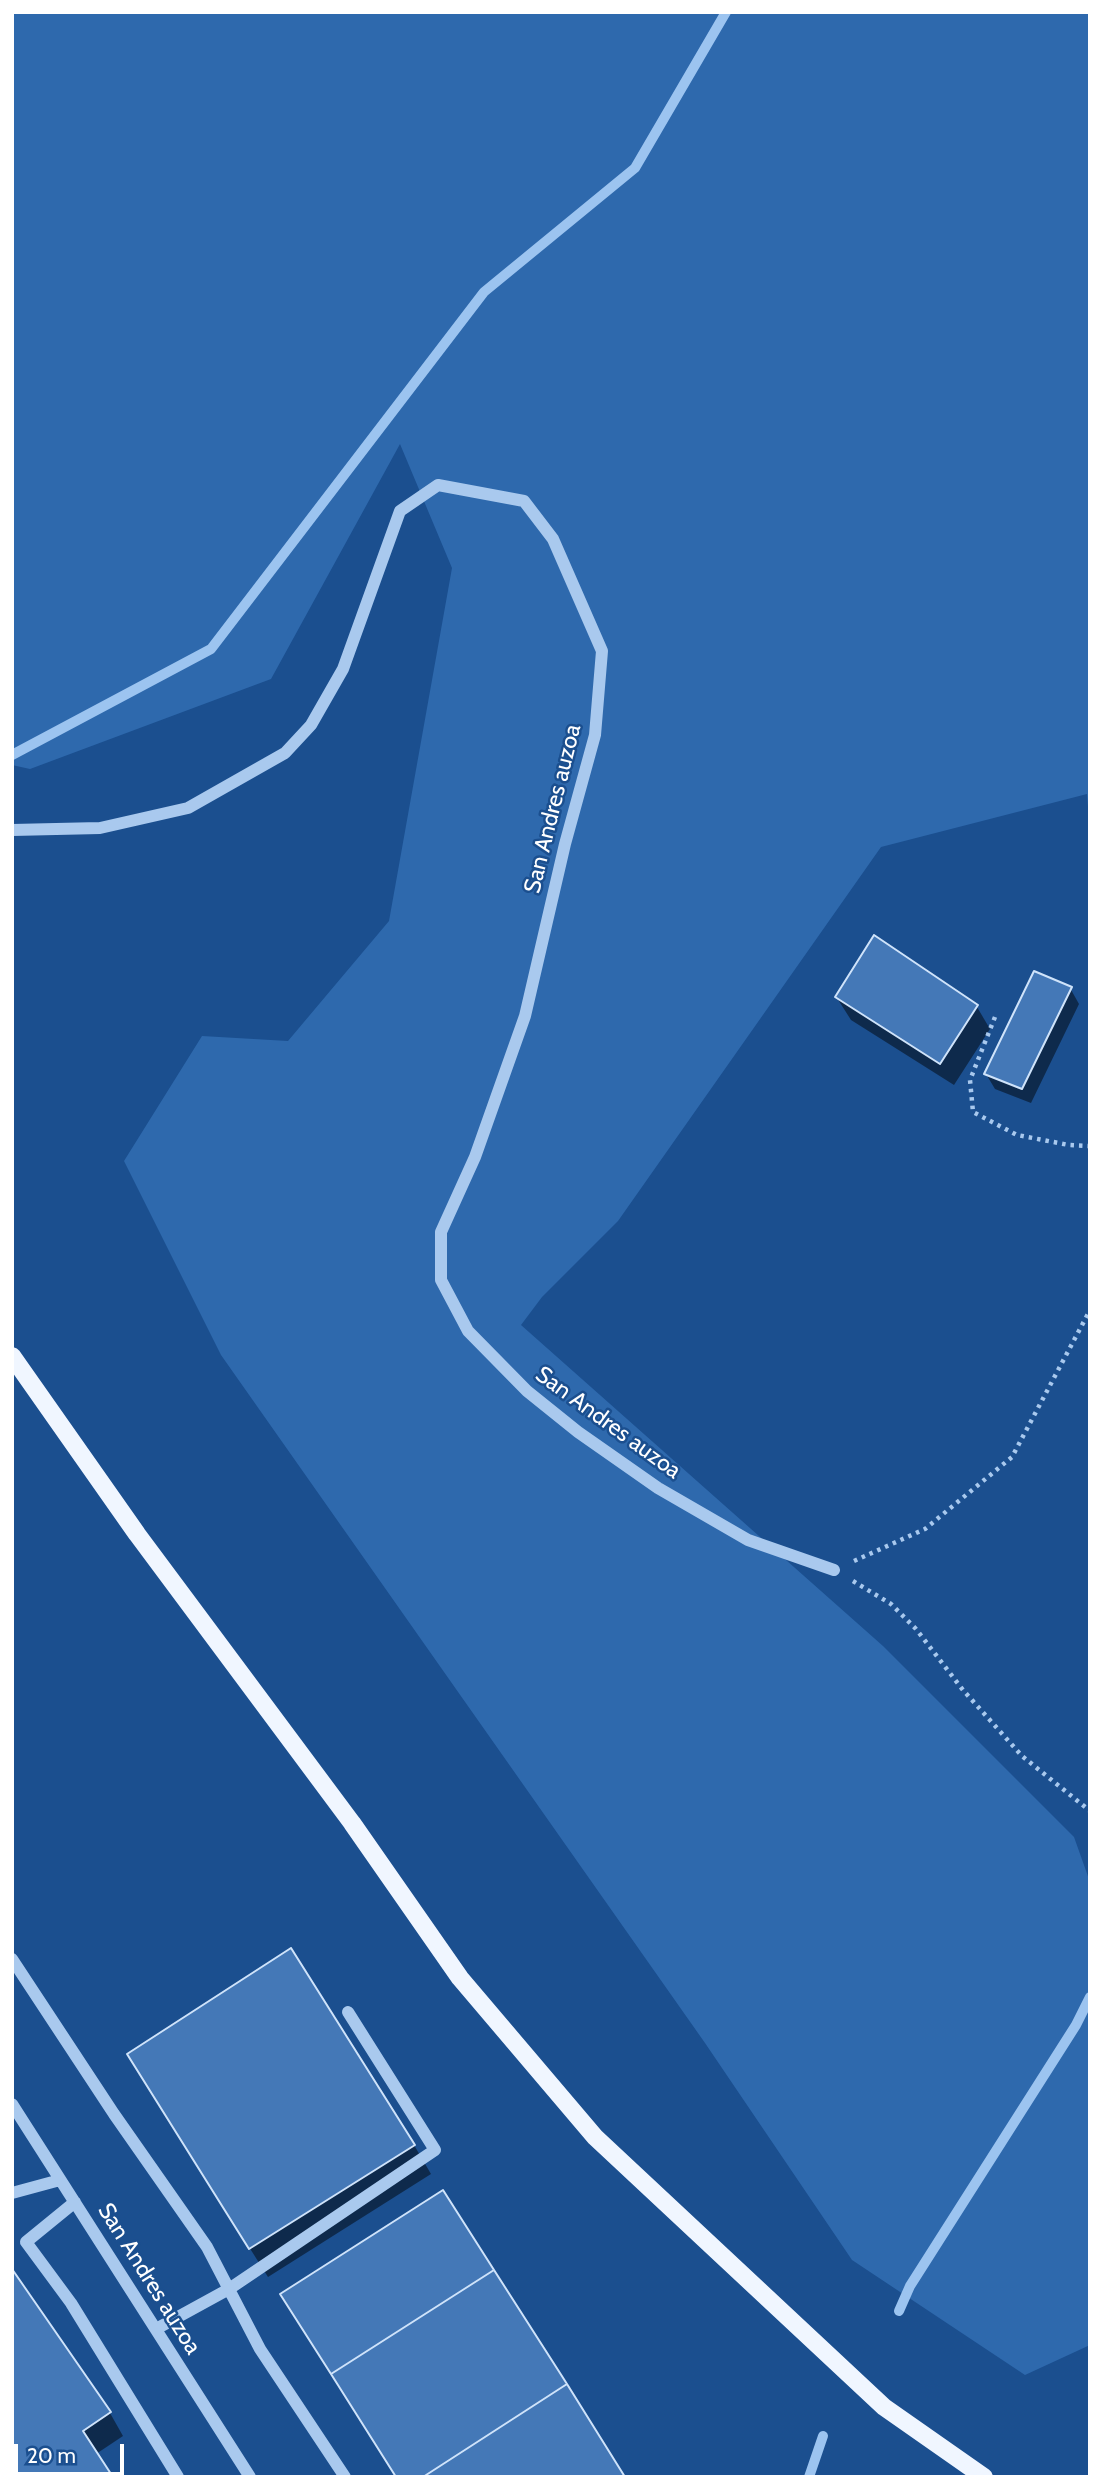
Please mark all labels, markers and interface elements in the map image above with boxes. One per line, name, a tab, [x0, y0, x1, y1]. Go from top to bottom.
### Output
street label: San Andres auzoa	[519, 722, 587, 896]
street label: San Andres auzoa	[530, 1361, 686, 1485]
street label: San Andres auzoa	[91, 2198, 207, 2360]
scale bar	[18, 2430, 128, 2474]
text: 20 m	[27, 2443, 76, 2468]

